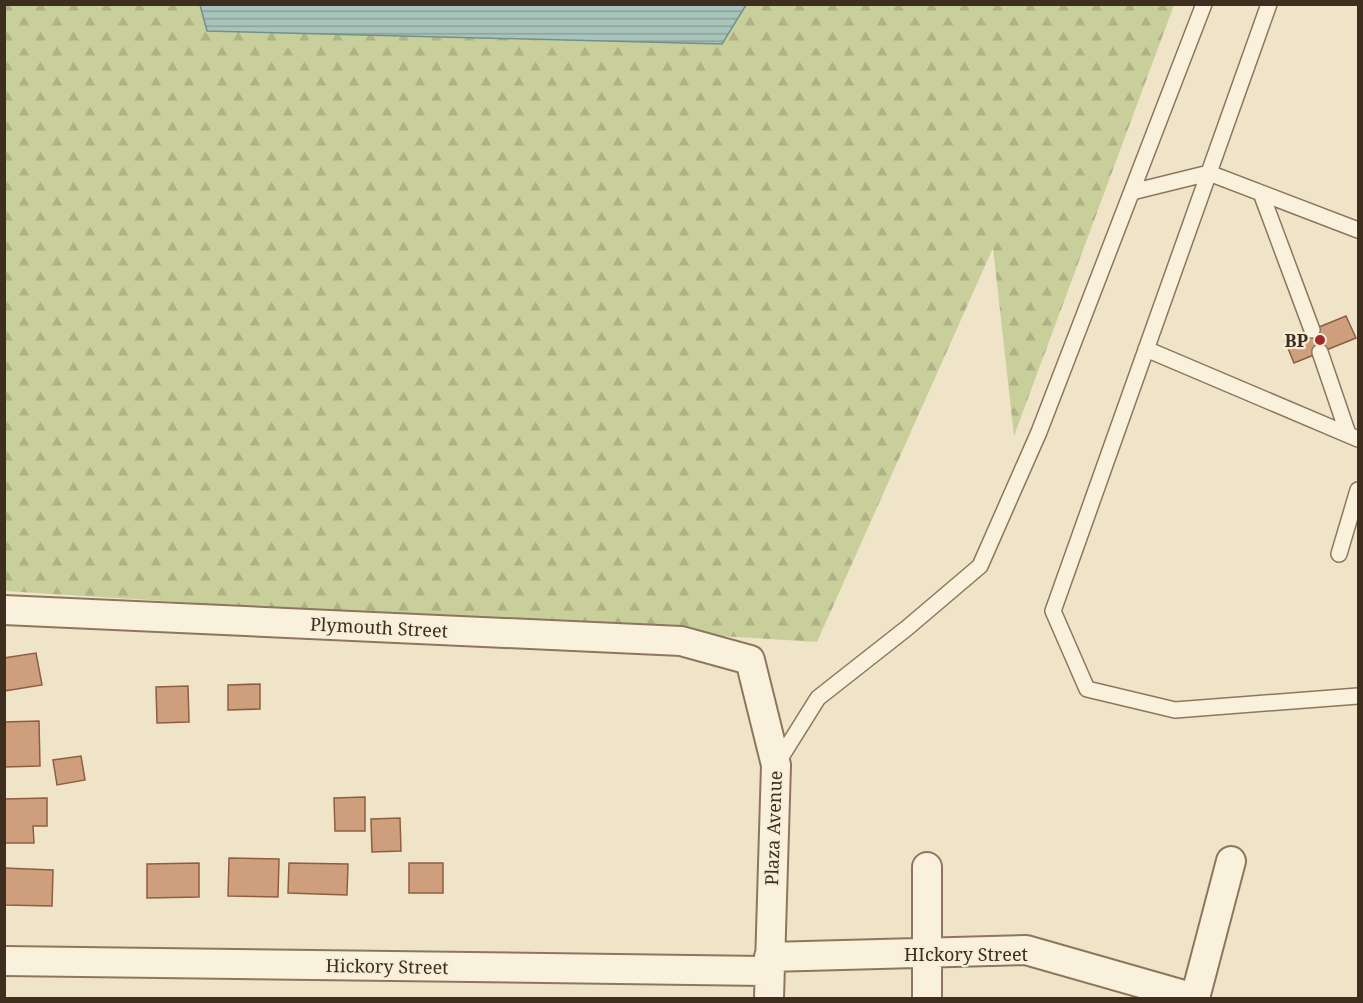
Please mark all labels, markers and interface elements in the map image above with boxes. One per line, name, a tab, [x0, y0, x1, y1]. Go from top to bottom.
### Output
place label: BP	[1284, 328, 1309, 352]
marker: BP	[1313, 333, 1327, 347]
street label: Plymouth Street	[309, 611, 449, 643]
street label: Plaza Avenue	[759, 770, 787, 886]
street label: HIckory Street	[904, 942, 1028, 966]
street label: Hickory Street	[325, 953, 449, 979]

